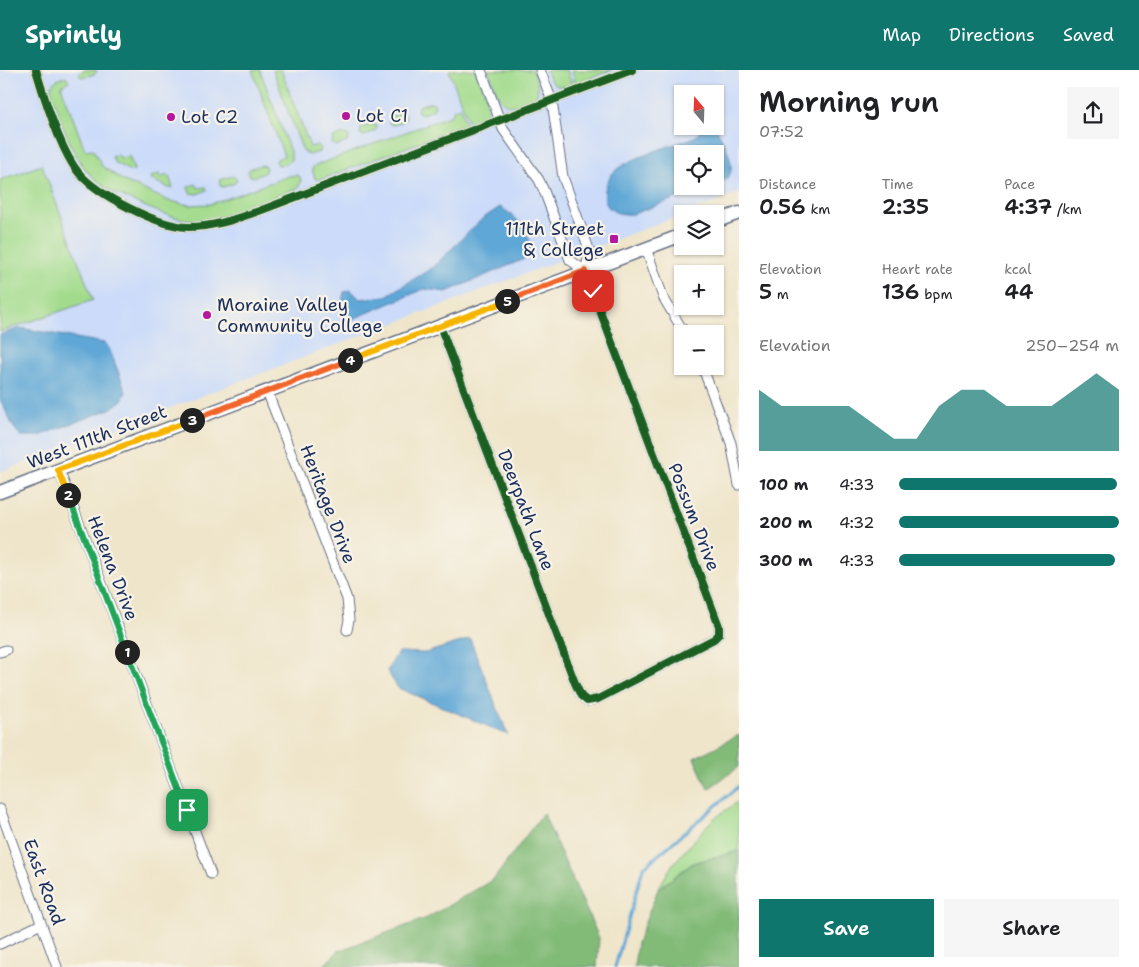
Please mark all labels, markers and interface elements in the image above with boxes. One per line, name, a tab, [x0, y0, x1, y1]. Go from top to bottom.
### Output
text: Sprintly	[25, 19, 122, 51]
text: Map	[883, 23, 921, 47]
text: Directions	[949, 23, 1035, 47]
text: Saved	[1063, 23, 1114, 47]
text: Morning run	[759, 83, 939, 121]
north arrow	[674, 85, 724, 135]
map controls	[674, 85, 724, 375]
button: share	[1067, 87, 1119, 139]
place label: Lot C1	[356, 104, 408, 128]
place label: Lot C2	[181, 105, 238, 129]
marker: Lot C1	[340, 110, 352, 122]
marker: Lot C2	[165, 111, 177, 123]
text: 07:52	[759, 121, 804, 142]
button: locate	[674, 145, 724, 195]
text: Distance	[759, 175, 816, 193]
text: Time	[882, 175, 914, 193]
text: Pace	[1004, 175, 1035, 193]
text: 0.56	[759, 193, 806, 221]
text: 2:35	[882, 193, 929, 221]
text: 4:37	[1004, 193, 1052, 221]
text: km	[806, 200, 830, 218]
text: /km	[1052, 200, 1082, 218]
button: layers	[674, 205, 724, 255]
place label: 111th Street & College	[505, 217, 604, 262]
marker: 111th Street & College	[608, 233, 620, 245]
text: Elevation	[759, 260, 822, 278]
text: Heart rate	[882, 260, 953, 278]
text: kcal	[1004, 260, 1032, 278]
button: +	[674, 265, 724, 315]
pin	[572, 270, 614, 312]
icon: check	[579, 277, 607, 305]
text: 5	[759, 278, 772, 306]
text: 136	[882, 278, 920, 306]
text: 44	[1004, 278, 1034, 306]
text: m	[772, 285, 789, 303]
text: bpm	[920, 285, 953, 303]
pin: 5	[494, 288, 520, 314]
text: 5	[503, 292, 512, 310]
place label: Moraine Valley Community College	[217, 293, 383, 338]
marker: Moraine Valley Community College	[201, 309, 213, 321]
button: −	[674, 325, 724, 375]
text: Elevation	[759, 335, 831, 356]
text: 250–254 m	[1025, 335, 1119, 356]
pin: 4	[338, 348, 362, 372]
text: 4	[346, 351, 355, 369]
street label: West 111th Street	[24, 399, 170, 475]
pin: 3	[180, 408, 204, 432]
text: 3	[188, 411, 197, 429]
street label: Heritage Drive	[294, 441, 362, 567]
street label: Deerpath Lane	[492, 446, 560, 574]
street label: Possum Drive	[662, 460, 726, 574]
text: 100 m	[759, 474, 808, 495]
text: 4:33	[839, 474, 875, 495]
pin: 2	[56, 482, 80, 508]
text: 2	[64, 486, 73, 504]
street label: Helena Drive	[82, 512, 144, 624]
text: 200 m	[759, 512, 812, 533]
text: 4:32	[839, 512, 874, 533]
text: 300 m	[759, 550, 813, 571]
text: 4:33	[839, 550, 875, 571]
pin: 1	[114, 640, 140, 664]
text: 1	[124, 643, 131, 661]
pin	[166, 789, 208, 831]
icon: arrive	[173, 796, 201, 824]
street label: East Road	[17, 836, 71, 928]
button: Save	[759, 899, 934, 957]
button: Share	[944, 899, 1119, 957]

